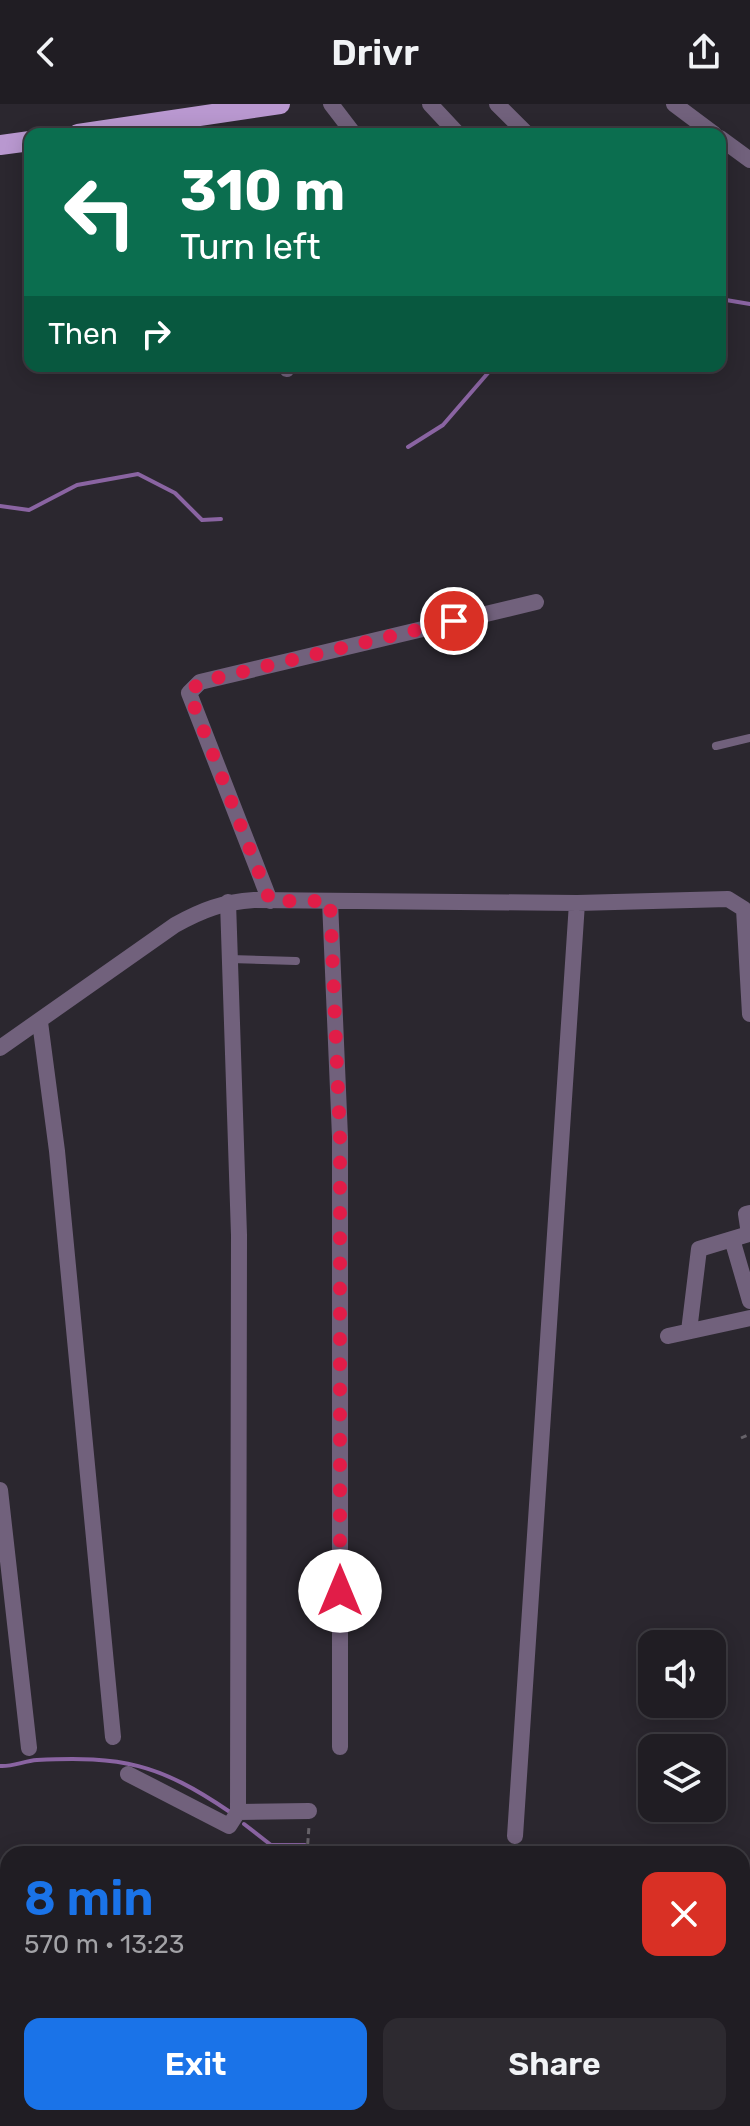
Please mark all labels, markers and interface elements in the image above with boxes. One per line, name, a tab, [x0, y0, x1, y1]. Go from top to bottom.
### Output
icon: back	[24, 30, 68, 74]
icon: share	[682, 30, 726, 74]
text: Drivr	[331, 31, 419, 74]
text: 310 m	[180, 158, 345, 224]
icon: left	[48, 160, 152, 264]
text: Turn left	[180, 225, 321, 268]
icon: right	[134, 312, 178, 356]
text: Then	[48, 316, 118, 352]
pin	[420, 587, 488, 655]
icon: arrive	[432, 599, 476, 643]
position arrow	[298, 1549, 382, 1633]
map controls	[638, 1630, 726, 1822]
button: sound	[638, 1630, 726, 1718]
button: layers	[638, 1734, 726, 1822]
text: 8 min	[24, 1870, 154, 1927]
button: close	[642, 1872, 726, 1956]
text: 570 m · 13:23	[24, 1929, 184, 1960]
button: Exit	[24, 2018, 367, 2110]
button: Share	[383, 2018, 726, 2110]

